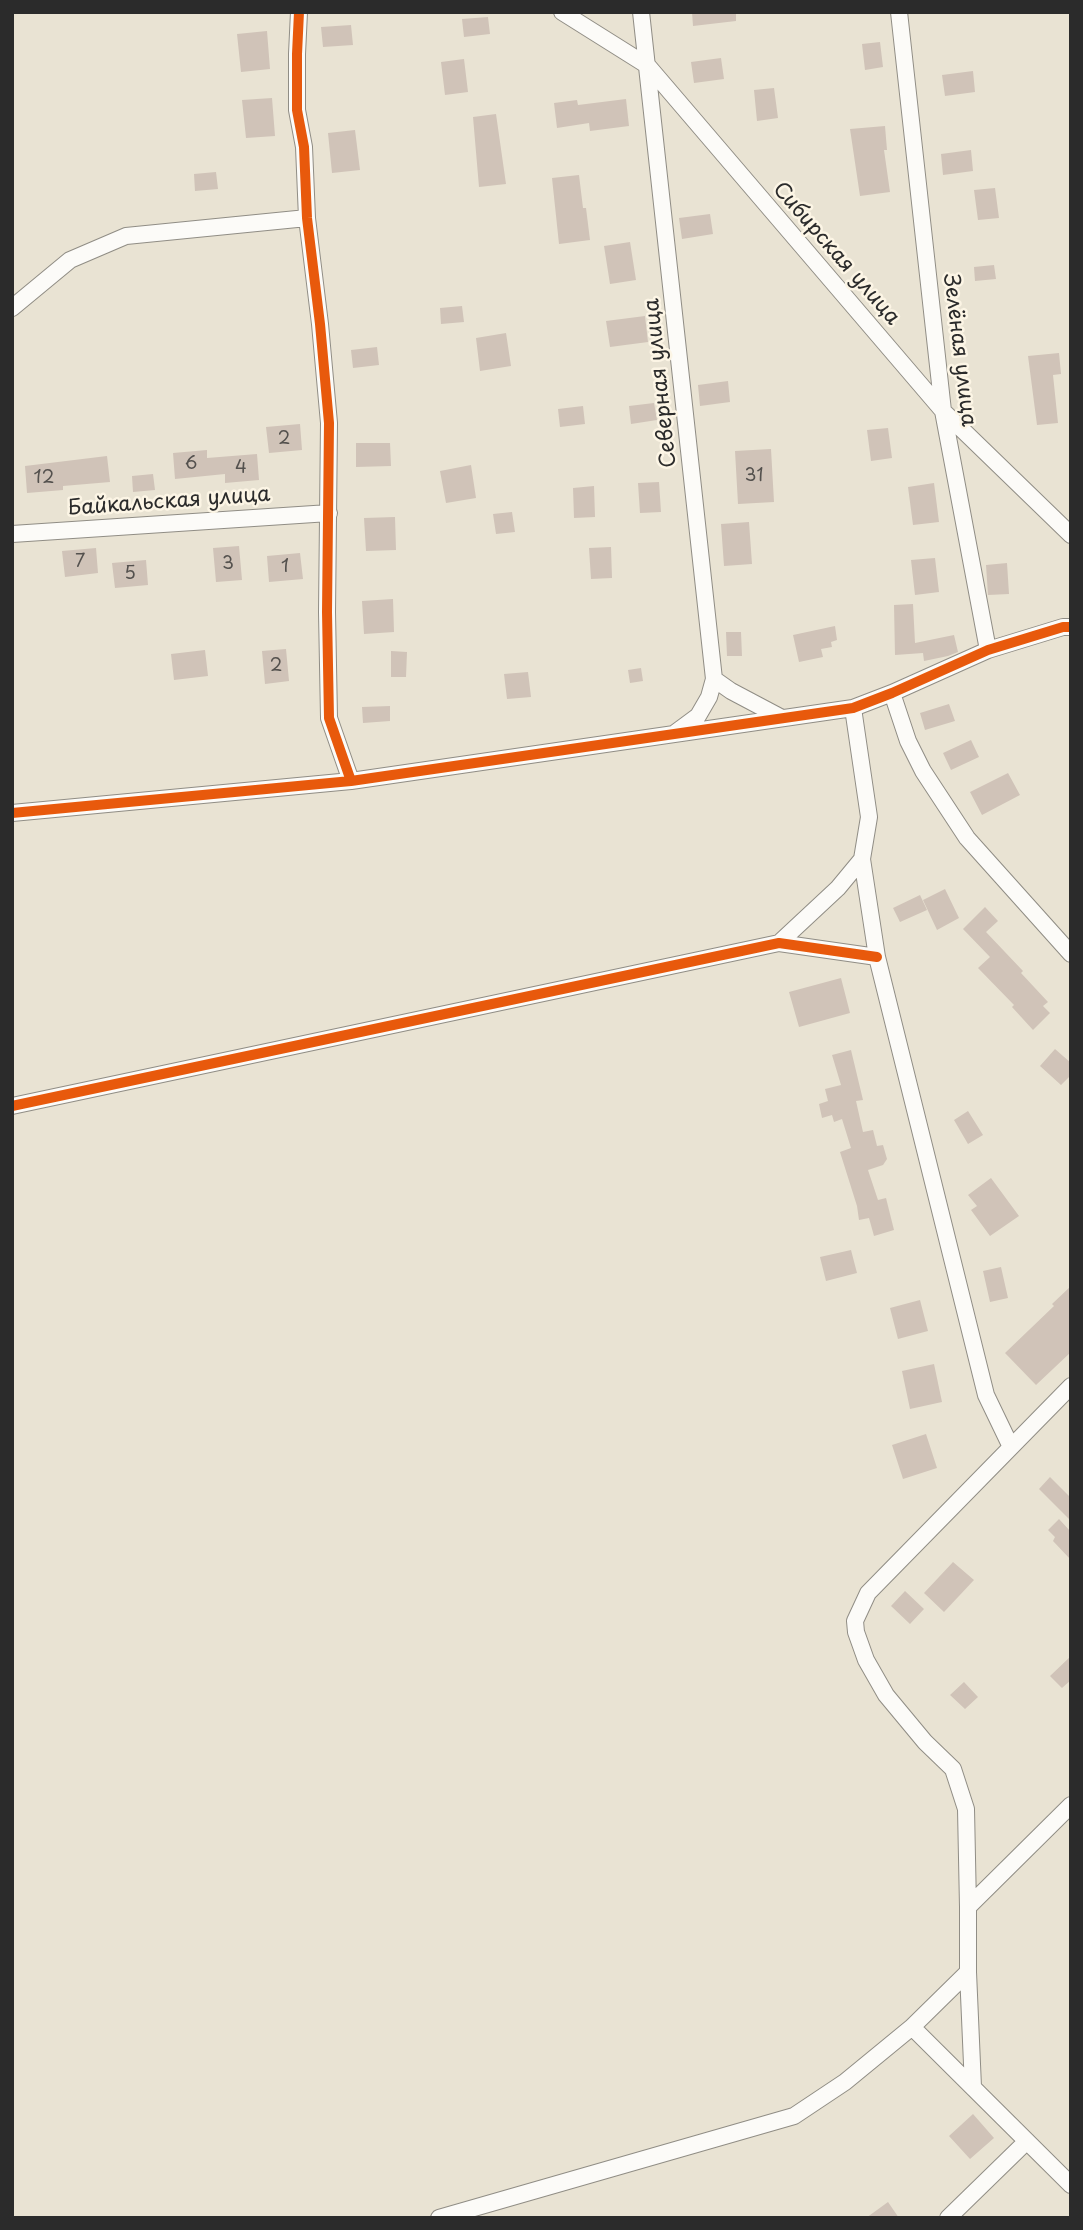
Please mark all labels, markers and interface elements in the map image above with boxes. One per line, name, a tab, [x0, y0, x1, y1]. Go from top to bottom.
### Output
street label: Сибирская улица	[767, 177, 905, 331]
street label: Зелёная улица	[937, 272, 981, 428]
street label: Северная улица	[640, 297, 682, 469]
house number: 2	[278, 428, 290, 450]
house number: 6	[185, 453, 197, 475]
house number: 4	[235, 457, 247, 479]
house number: 31	[745, 465, 763, 487]
house number: 12	[34, 467, 54, 489]
street label: Байкальская улица	[67, 482, 271, 522]
house number: 7	[75, 551, 85, 573]
house number: 3	[222, 553, 234, 575]
house number: 1	[281, 556, 289, 578]
house number: 5	[124, 563, 136, 585]
house number: 2	[270, 655, 282, 677]

